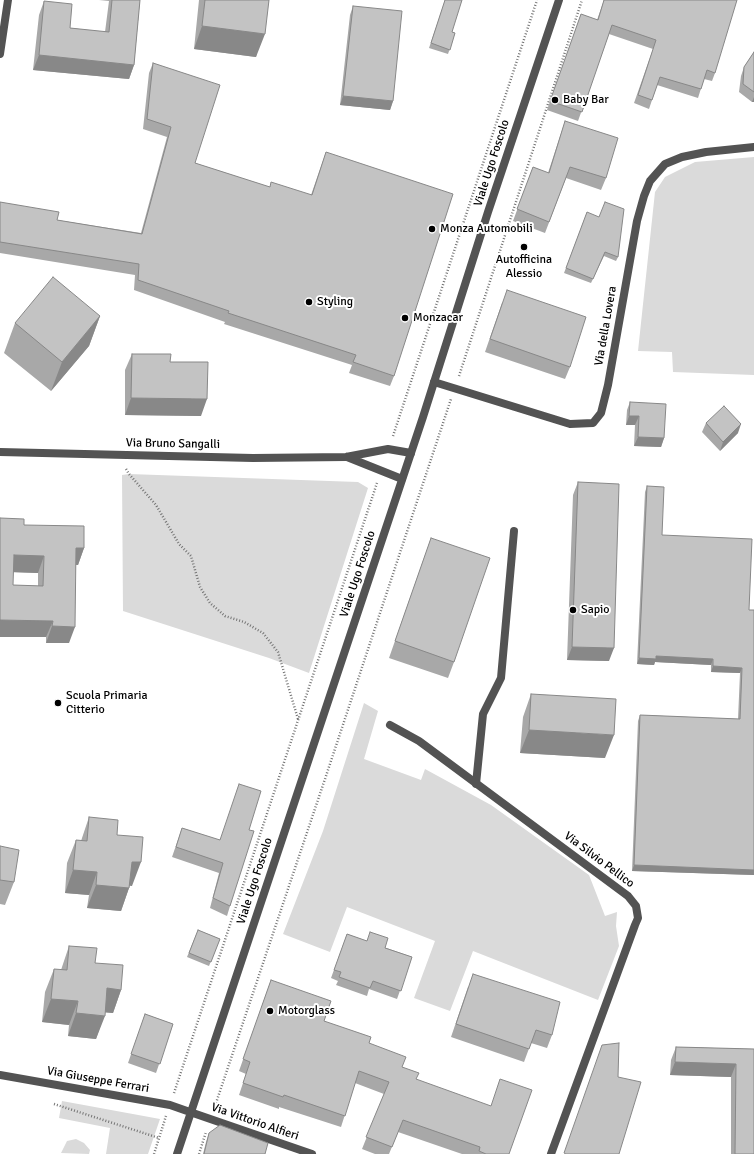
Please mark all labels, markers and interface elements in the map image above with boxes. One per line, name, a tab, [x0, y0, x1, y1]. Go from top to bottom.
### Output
place label: Baby Bar	[563, 93, 609, 107]
marker: Baby Bar	[550, 95, 560, 105]
street label: Viale Ugo Foscolo	[471, 118, 513, 208]
place label: Monza Automobili	[440, 222, 533, 236]
marker: Monza Automobili	[427, 224, 437, 234]
marker: Autofficina Alessio	[519, 242, 529, 252]
place label: Autofficina Alessio	[496, 253, 552, 281]
street label: Via della Lovera	[592, 285, 620, 367]
place label: Styling	[317, 295, 353, 309]
marker: Styling	[304, 297, 314, 307]
place label: Monzacar	[413, 311, 463, 325]
marker: Monzacar	[400, 313, 410, 323]
street label: Via Bruno Sangalli	[126, 436, 220, 452]
street label: Viale Ugo Foscolo	[337, 529, 379, 619]
place label: Sapio	[581, 603, 610, 617]
marker: Sapio	[568, 605, 578, 615]
place label: Scuola Primaria Citterio	[66, 689, 147, 717]
marker: Scuola Primaria Citterio	[53, 698, 63, 708]
street label: Via Silvio Pellico	[561, 829, 637, 891]
street label: Viale Ugo Foscolo	[234, 836, 276, 926]
place label: Motorglass	[278, 1004, 335, 1018]
marker: Motorglass	[265, 1006, 275, 1016]
street label: Via Giuseppe Ferrari	[46, 1064, 150, 1096]
street label: Via Vittorio Alfieri	[209, 1100, 301, 1144]

